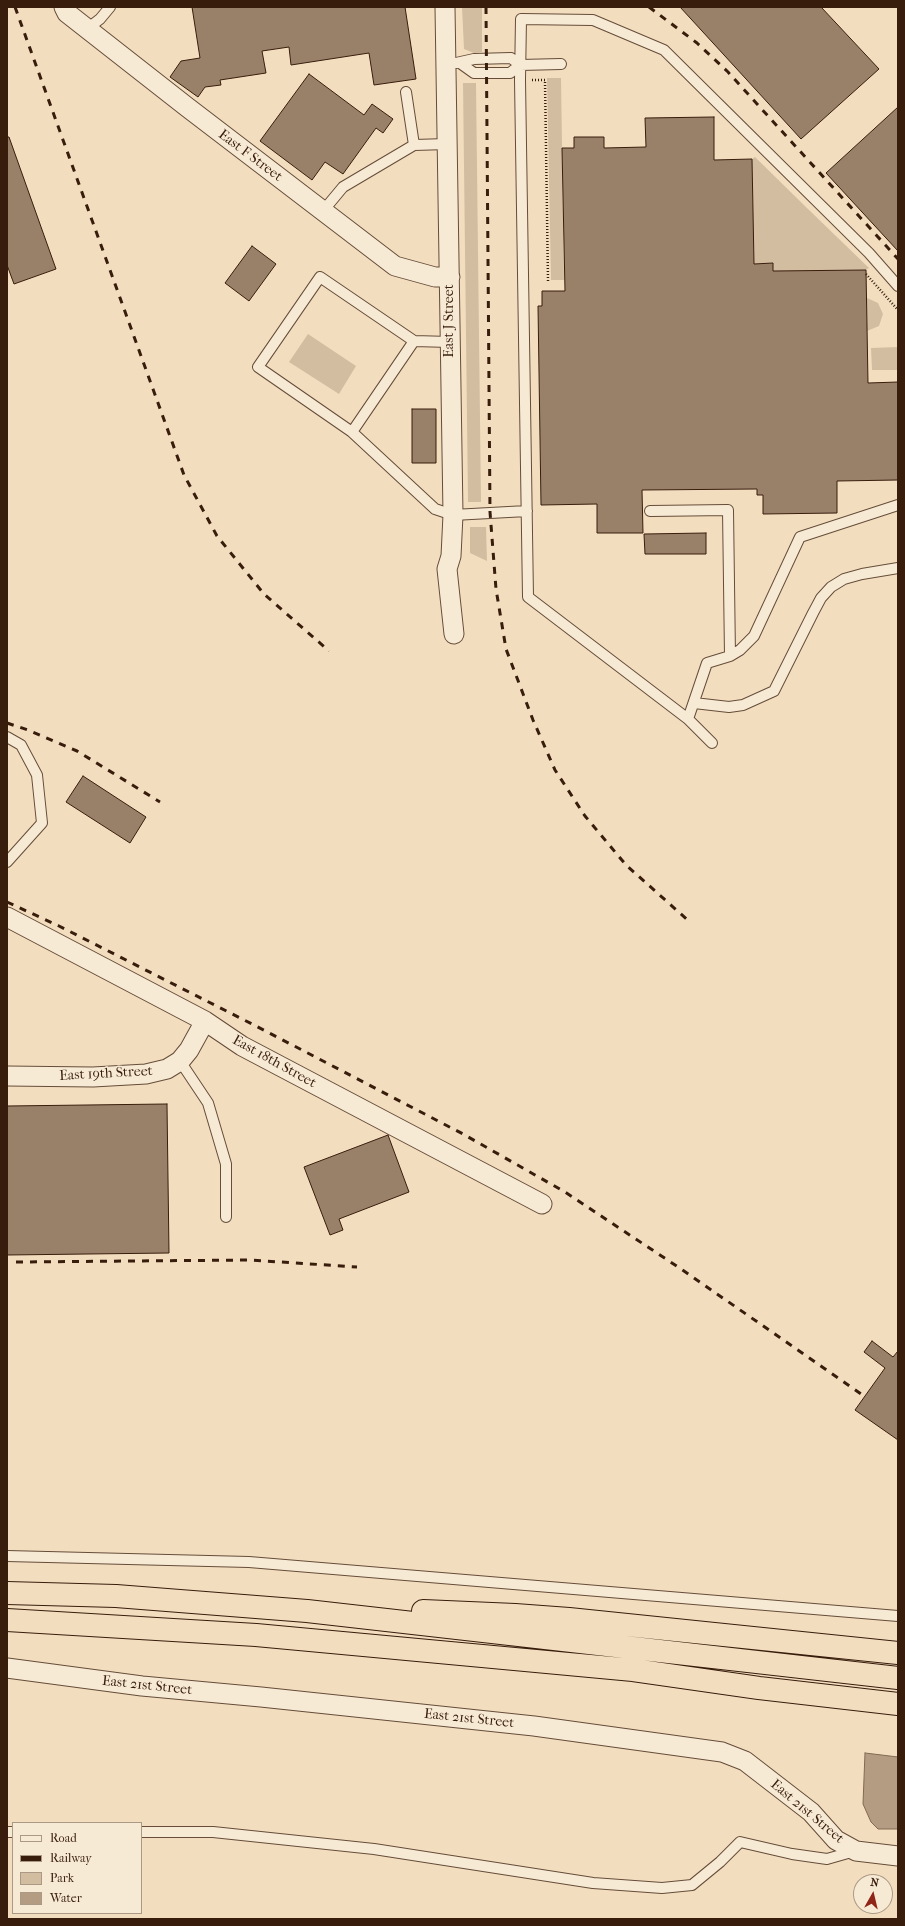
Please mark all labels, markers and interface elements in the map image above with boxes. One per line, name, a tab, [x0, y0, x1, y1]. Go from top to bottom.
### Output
street label: East F Street	[215, 127, 285, 185]
street label: East J Street	[442, 284, 458, 358]
street label: East 18th Street	[229, 1032, 319, 1092]
street label: East 19th Street	[59, 1063, 153, 1085]
street label: East 21st Street	[101, 1673, 193, 1699]
street label: East 21st Street	[423, 1706, 515, 1732]
street label: East 21st Street	[767, 1776, 847, 1848]
legend	[12, 1822, 142, 1914]
text: Road	[50, 1831, 77, 1845]
text: Railway	[50, 1851, 92, 1865]
text: Park	[50, 1871, 74, 1885]
north arrow	[853, 1874, 893, 1914]
text: N	[870, 1876, 880, 1890]
text: Water	[50, 1891, 82, 1905]

